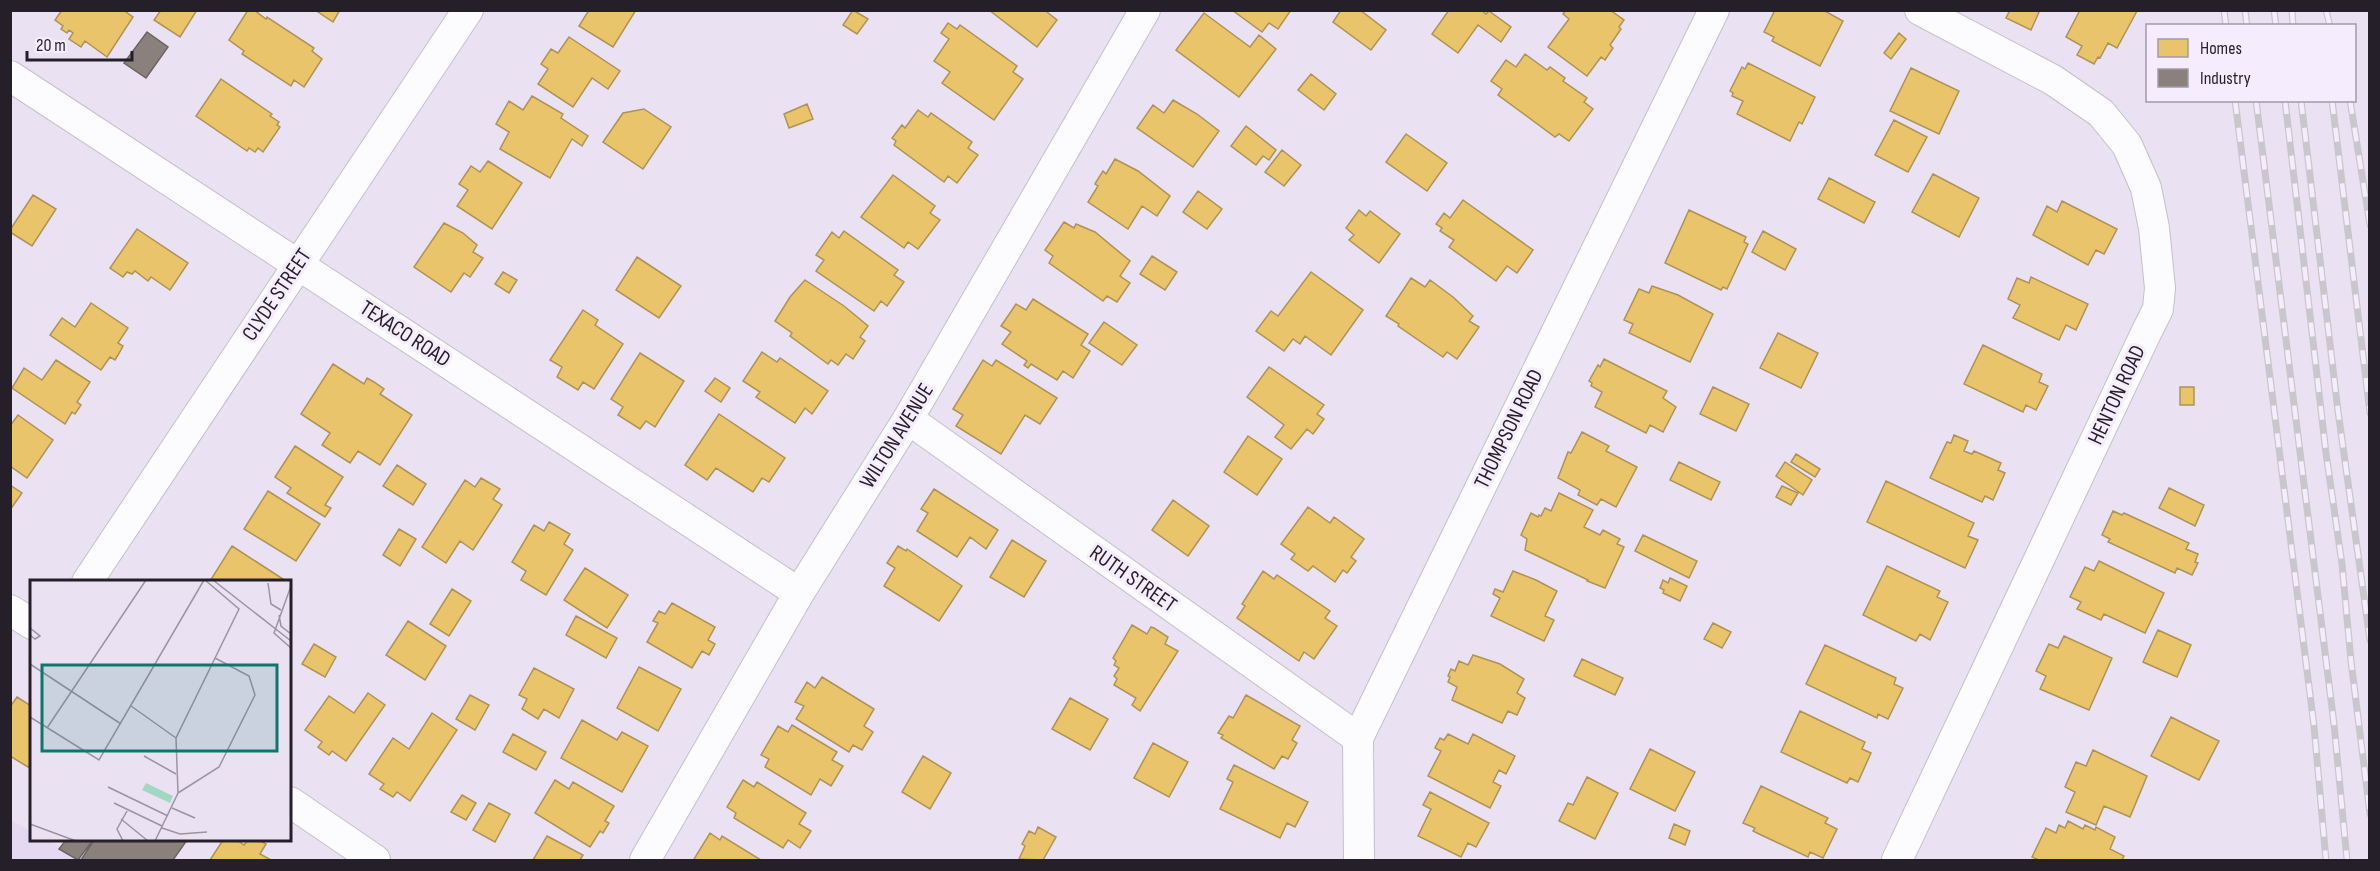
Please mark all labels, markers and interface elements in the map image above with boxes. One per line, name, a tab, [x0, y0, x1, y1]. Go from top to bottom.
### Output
scale bar	[27, 24, 132, 62]
legend	[2146, 24, 2356, 102]
text: 20 m	[36, 35, 66, 56]
text: Homes	[2200, 38, 2242, 59]
text: Industry	[2200, 68, 2251, 89]
street label: CLYDE STREET	[236, 244, 318, 346]
street label: TEXACO ROAD	[355, 295, 455, 373]
street label: HENTON ROAD	[2082, 341, 2152, 449]
street label: THOMPSON ROAD	[1469, 365, 1549, 493]
street label: WILTON AVENUE	[854, 379, 940, 493]
street label: RUTH STREET	[1084, 539, 1182, 619]
inset map	[30, 580, 291, 841]

